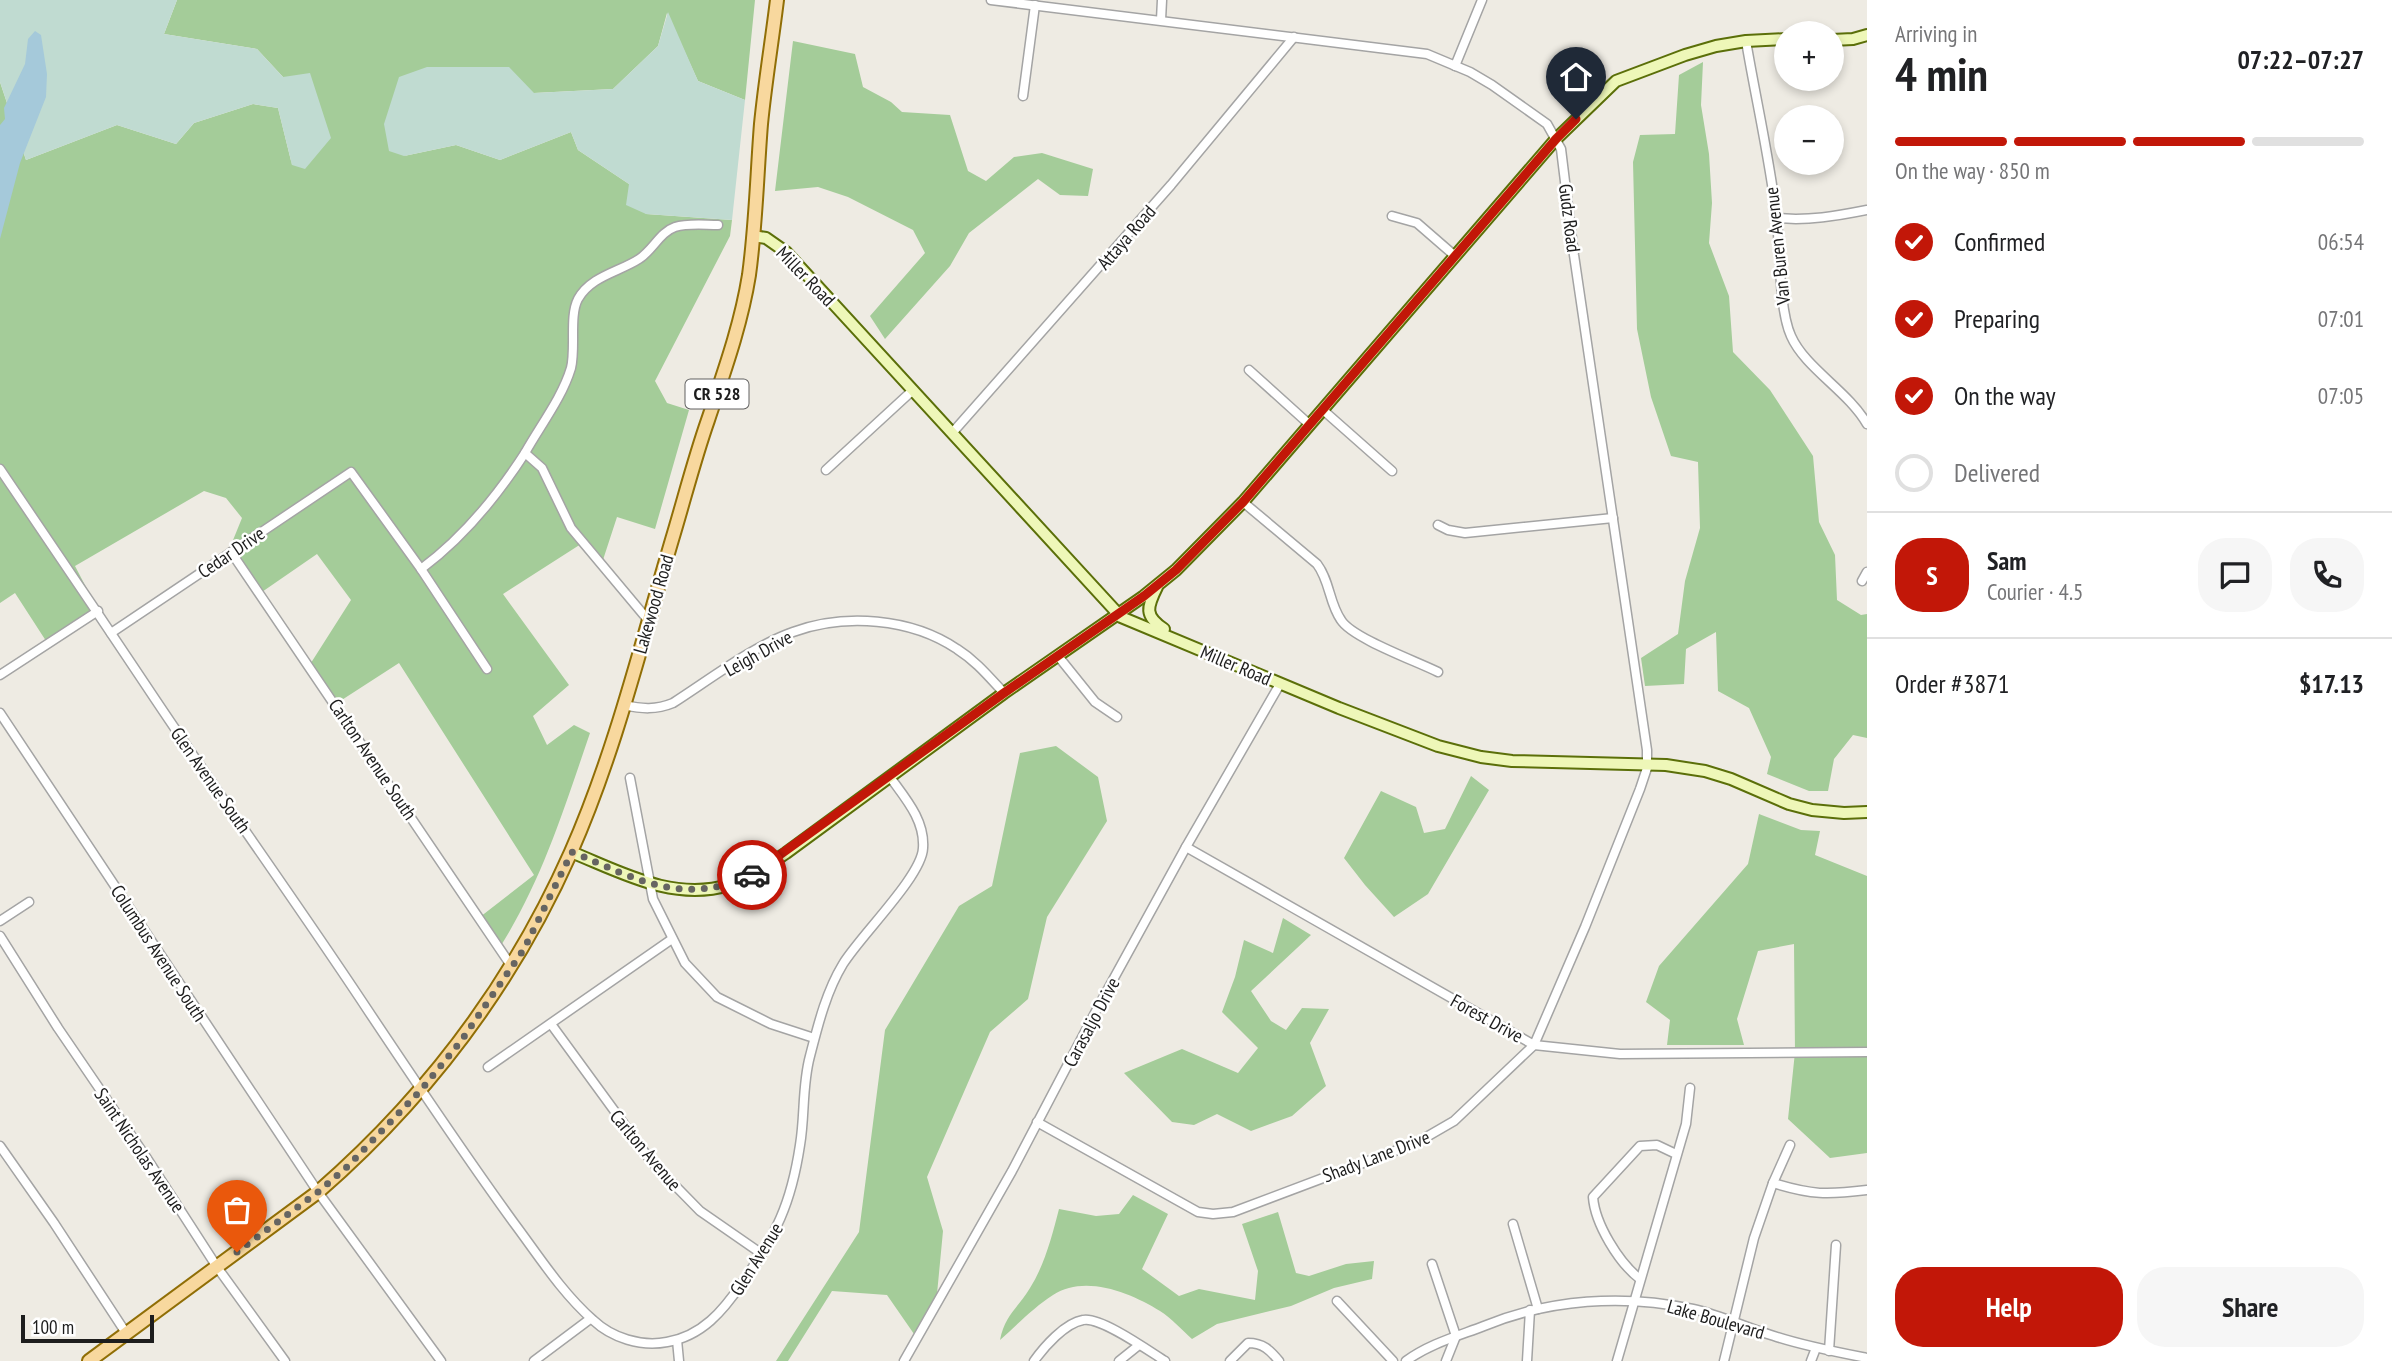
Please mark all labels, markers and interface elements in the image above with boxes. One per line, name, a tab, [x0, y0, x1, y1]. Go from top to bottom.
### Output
text: Arriving in	[1895, 19, 1977, 48]
map controls	[1774, 21, 1844, 175]
button: +	[1774, 21, 1844, 91]
text: 07:22–07:27	[2237, 43, 2364, 76]
text: 4 min	[1895, 44, 1988, 104]
pin	[1546, 47, 1606, 119]
icon: home	[1557, 58, 1595, 96]
button: −	[1774, 105, 1844, 175]
text: On the way · 850 m	[1895, 156, 2050, 185]
street label: Gudz Road	[1554, 182, 1586, 254]
street label: Van Buren Avenue	[1759, 186, 1795, 307]
street label: Attaya Road	[1091, 200, 1161, 274]
icon: check	[1895, 223, 1933, 261]
text: Confirmed	[1954, 225, 2045, 258]
text: 06:54	[2318, 227, 2364, 256]
street label: Miller Road	[771, 241, 841, 311]
icon: check	[1895, 300, 1933, 338]
text: Preparing	[1954, 302, 2040, 335]
text: 07:01	[2318, 304, 2364, 333]
icon: check	[1895, 377, 1933, 415]
text: On the way	[1954, 379, 2056, 412]
road number: CR 528	[686, 380, 748, 408]
text: 07:05	[2318, 381, 2364, 410]
text: Delivered	[1954, 456, 2040, 489]
street label: Cedar Drive	[193, 521, 269, 583]
button: chat	[2198, 538, 2272, 612]
button: phone	[2290, 538, 2364, 612]
text: Sam	[1987, 544, 2026, 577]
street label: Lakewood Road	[627, 552, 679, 656]
text: S	[1926, 559, 1938, 592]
text: Courier · 4.5	[1987, 577, 2083, 606]
street label: Leigh Drive	[720, 624, 796, 681]
street label: Miller Road	[1197, 639, 1275, 691]
text: Order #3871	[1895, 667, 2010, 700]
text: $17.13	[2299, 667, 2364, 700]
street label: Carlton Avenue South	[324, 694, 422, 824]
street label: Glen Avenue South	[166, 722, 256, 838]
courier	[717, 840, 787, 910]
icon: car	[733, 856, 771, 894]
street label: Columbus Avenue South	[106, 880, 212, 1026]
street label: Carasaljo Drive	[1057, 973, 1125, 1071]
street label: Forest Drive	[1446, 988, 1528, 1048]
street label: Saint Nicholas Avenue	[89, 1083, 191, 1217]
street label: Carlton Avenue	[605, 1104, 687, 1196]
street label: Shady Lane Drive	[1319, 1125, 1433, 1187]
pin	[207, 1180, 267, 1252]
icon: bag	[218, 1191, 256, 1229]
street label: Glen Avenue	[724, 1218, 788, 1300]
button: Help	[1895, 1267, 2123, 1347]
button: Share	[2137, 1267, 2364, 1347]
street label: Lake Boulevard	[1665, 1294, 1767, 1344]
scale bar	[21, 1312, 154, 1344]
text: 100 m	[32, 1315, 74, 1339]

